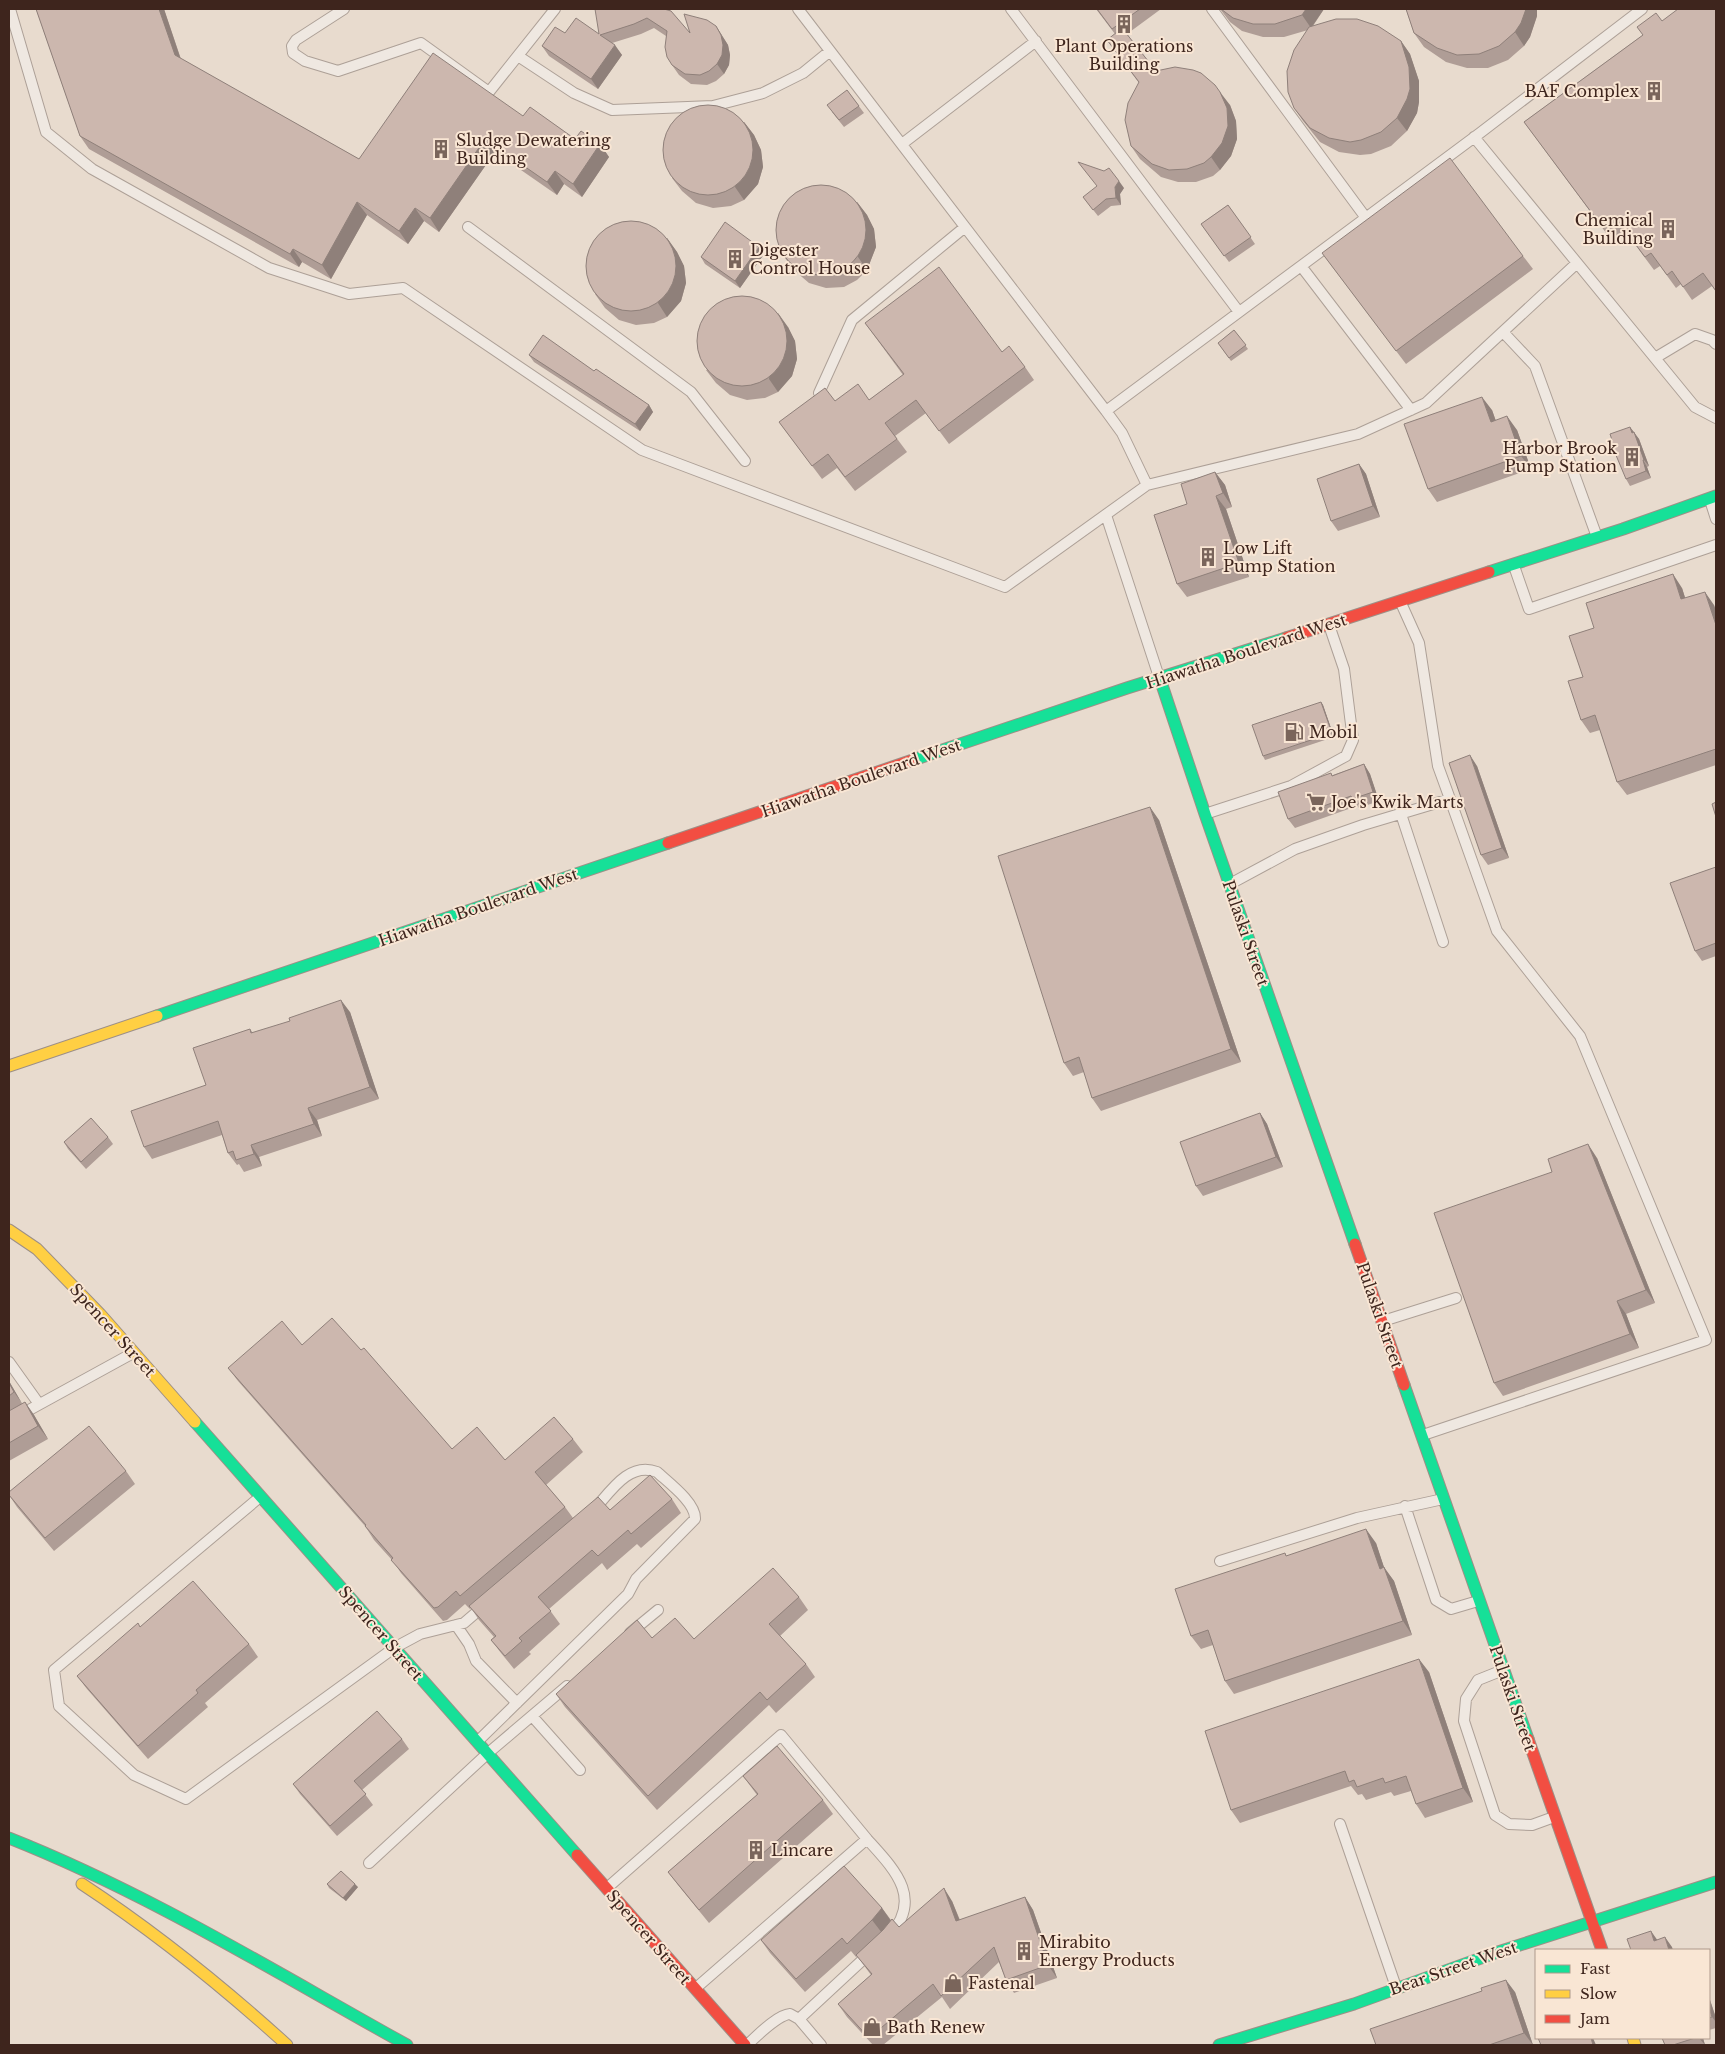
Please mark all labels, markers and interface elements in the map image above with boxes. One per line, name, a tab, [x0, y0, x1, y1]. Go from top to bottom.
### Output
building icon: Plant Operations Building	[1113, 13, 1135, 35]
place label: Plant Operations Building	[1055, 36, 1193, 74]
building icon: BAF Complex	[1643, 80, 1665, 102]
place label: BAF Complex	[1524, 81, 1639, 101]
place label: Sludge Dewatering Building	[456, 130, 611, 168]
building icon: Sludge Dewatering Building	[430, 138, 452, 160]
place label: Chemical Building	[1575, 210, 1653, 248]
building icon: Chemical Building	[1657, 218, 1679, 240]
place label: Digester Control House	[750, 240, 870, 278]
building icon: Digester Control House	[724, 248, 746, 270]
place label: Harbor Brook Pump Station	[1502, 438, 1617, 476]
building icon: Harbor Brook Pump Station	[1621, 446, 1643, 468]
place label: Low Lift Pump Station	[1223, 538, 1335, 576]
building icon: Low Lift Pump Station	[1197, 546, 1219, 568]
street label: Hiawatha Boulevard West	[1143, 609, 1349, 693]
fuel station icon: Mobil	[1283, 721, 1305, 743]
place label: Mobil	[1309, 722, 1358, 742]
street label: Hiawatha Boulevard West	[759, 734, 963, 822]
supermarket icon: Joe's Kwik Marts	[1305, 791, 1327, 813]
place label: Joe's Kwik Marts	[1329, 792, 1463, 812]
street label: Hiawatha Boulevard West	[376, 863, 580, 951]
street label: Pulaski Street	[1218, 877, 1274, 989]
street label: Pulaski Street	[1352, 1259, 1408, 1371]
street label: Spencer Street	[66, 1279, 160, 1381]
street label: Spencer Street	[334, 1582, 428, 1684]
street label: Pulaski Street	[1485, 1642, 1541, 1754]
building icon: Lincare	[745, 1839, 767, 1861]
place label: Lincare	[771, 1840, 833, 1860]
street label: Spencer Street	[602, 1886, 696, 1988]
place label: Mirabito Energy Products	[1039, 1932, 1175, 1970]
street label: Bear Street West	[1386, 1937, 1520, 1999]
building icon: Mirabito Energy Products	[1013, 1940, 1035, 1962]
legend	[1535, 1949, 1710, 2039]
text: Fast	[1580, 1959, 1611, 1978]
shop icon: Fastenal	[942, 1972, 964, 1994]
place label: Fastenal	[968, 1973, 1035, 1993]
text: Slow	[1580, 1984, 1617, 2003]
text: Jam	[1578, 2009, 1610, 2028]
shop icon: Bath Renew	[861, 2016, 883, 2038]
place label: Bath Renew	[887, 2017, 985, 2037]

